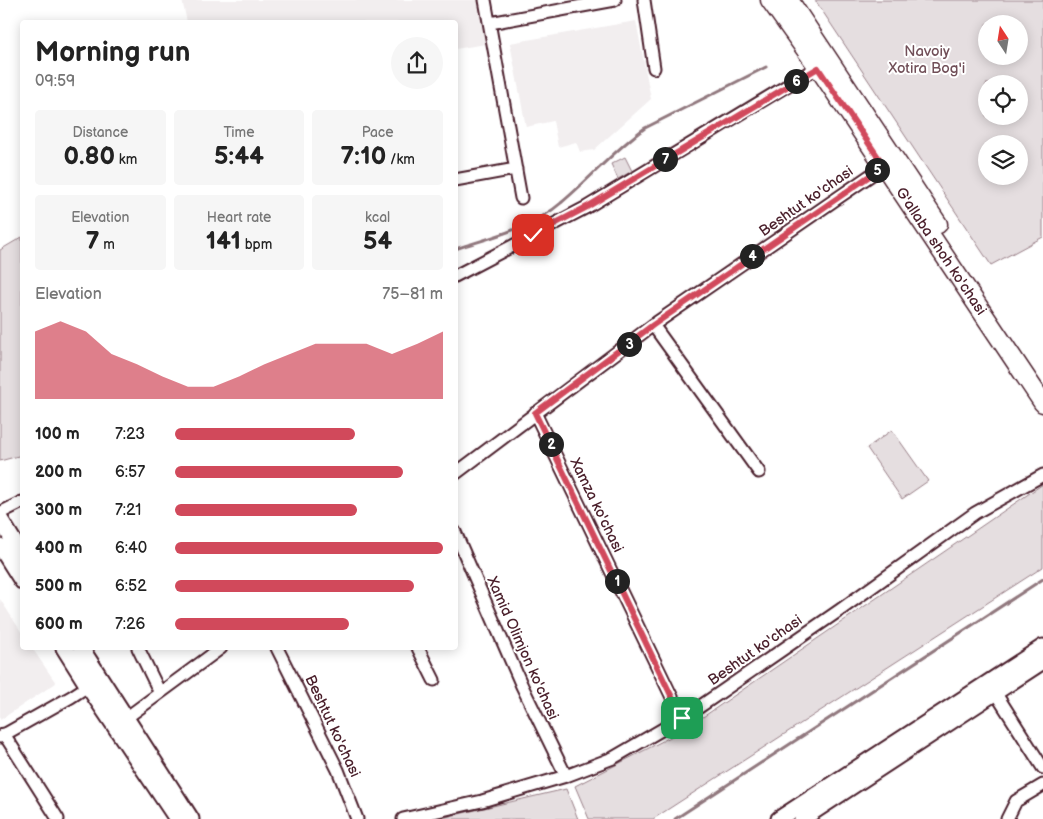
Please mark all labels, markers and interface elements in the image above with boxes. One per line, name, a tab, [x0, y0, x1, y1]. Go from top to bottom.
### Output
north arrow	[978, 15, 1028, 65]
map controls	[978, 15, 1028, 185]
text: Morning run	[35, 36, 190, 69]
button: share	[391, 37, 443, 89]
park label: Navoiy Xotira Bog'i	[888, 42, 965, 78]
pin: 6	[784, 68, 808, 94]
text: 09:59	[35, 72, 75, 91]
text: 6	[792, 73, 801, 90]
button: locate	[978, 75, 1028, 125]
text: Distance	[72, 124, 128, 141]
text: Time	[223, 124, 255, 141]
text: Pace	[362, 124, 394, 141]
button: layers	[978, 135, 1028, 185]
text: 0.80	[63, 141, 115, 172]
text: 5:44	[214, 141, 264, 172]
text: 7:10	[340, 141, 386, 172]
pin: 7	[652, 146, 678, 172]
text: km	[115, 151, 137, 168]
text: /km	[386, 151, 415, 168]
text: 7	[662, 151, 669, 168]
pin: 5	[864, 158, 890, 182]
street label: Beshtut ko'chasi	[756, 162, 857, 241]
text: 5	[873, 162, 882, 179]
street label: G'allaba shoh ko'chasi	[891, 184, 990, 319]
text: Elevation	[71, 209, 130, 226]
text: Heart rate	[207, 209, 271, 226]
text: kcal	[365, 209, 390, 226]
pin	[512, 214, 554, 256]
icon: check	[519, 221, 547, 249]
text: 7	[86, 226, 100, 257]
text: 141	[206, 226, 241, 257]
text: 54	[363, 226, 392, 257]
text: m	[100, 236, 115, 253]
text: bpm	[241, 236, 272, 253]
pin: 4	[740, 244, 764, 268]
text: 4	[748, 248, 757, 265]
text: Elevation	[35, 285, 102, 304]
text: 75–81 m	[382, 285, 443, 304]
pin: 3	[616, 332, 642, 356]
text: 3	[625, 336, 634, 353]
text: 100 m	[35, 425, 80, 444]
text: 7:23	[115, 425, 145, 444]
pin: 2	[538, 432, 564, 456]
text: 2	[547, 436, 556, 453]
street label: Xamza ko'chasi	[565, 454, 628, 556]
text: 200 m	[35, 463, 82, 482]
text: 6:57	[115, 463, 145, 482]
text: 300 m	[35, 501, 82, 520]
text: 7:21	[115, 501, 141, 520]
text: 400 m	[35, 539, 82, 558]
text: 6:40	[115, 539, 147, 558]
pin: 1	[604, 568, 630, 594]
street label: Xamid Olimjon ko'chasi	[482, 573, 563, 723]
text: 1	[615, 573, 620, 590]
text: 500 m	[35, 577, 82, 596]
text: 6:52	[115, 577, 147, 596]
street label: Beshtut ko'chasi	[705, 611, 806, 690]
text: 600 m	[35, 615, 83, 634]
text: 7:26	[115, 615, 145, 634]
street label: Beshtut ko'chasi	[301, 672, 365, 780]
pin	[661, 697, 703, 739]
icon: arrive	[668, 704, 696, 732]

